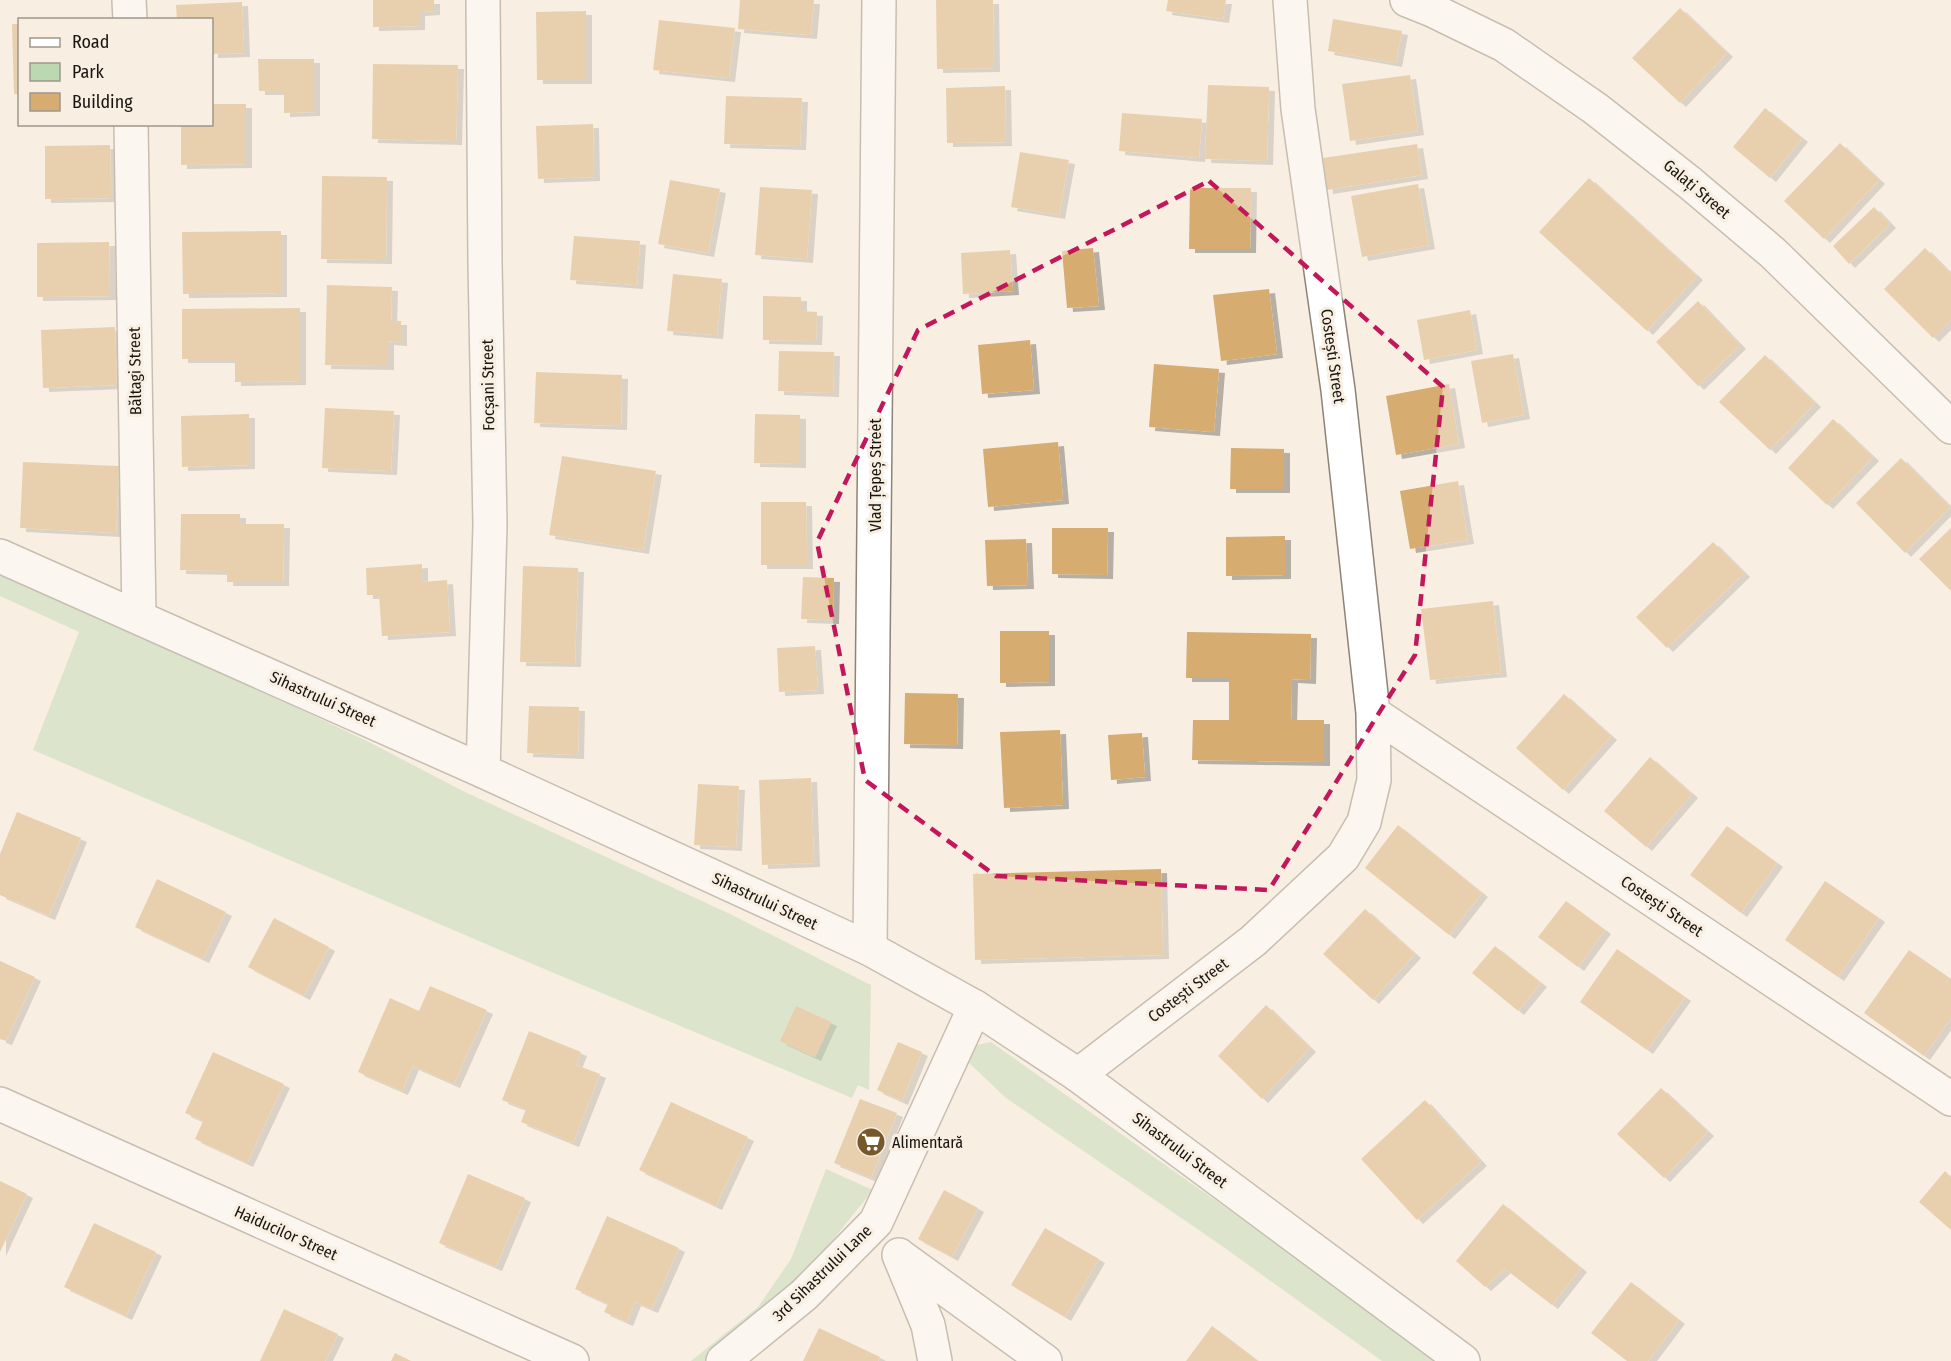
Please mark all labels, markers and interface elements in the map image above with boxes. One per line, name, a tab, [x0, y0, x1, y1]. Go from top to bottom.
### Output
legend	[18, 18, 213, 126]
text: Road	[72, 31, 109, 53]
text: Park	[72, 61, 105, 83]
text: Building	[72, 91, 133, 113]
street label: Galați Street	[1659, 156, 1735, 224]
street label: Costești Street	[1316, 308, 1349, 405]
street label: Băltagi Street	[125, 326, 145, 415]
street label: Focșani Street	[478, 338, 499, 431]
street label: Vlad Țepeș Street	[866, 418, 886, 532]
street label: Sihastrului Street	[267, 667, 380, 731]
street label: Sihastrului Street	[709, 868, 821, 934]
street label: Costești Street	[1617, 872, 1707, 942]
street label: Costești Street	[1144, 953, 1233, 1027]
street label: Sihastrului Street	[1129, 1108, 1232, 1192]
supermarket icon: Alimentară	[855, 1126, 887, 1158]
place label: Alimentară	[892, 1133, 963, 1152]
street label: Haiducilor Street	[232, 1202, 341, 1264]
street label: 3rd Sihastrului Lane	[769, 1221, 876, 1325]

